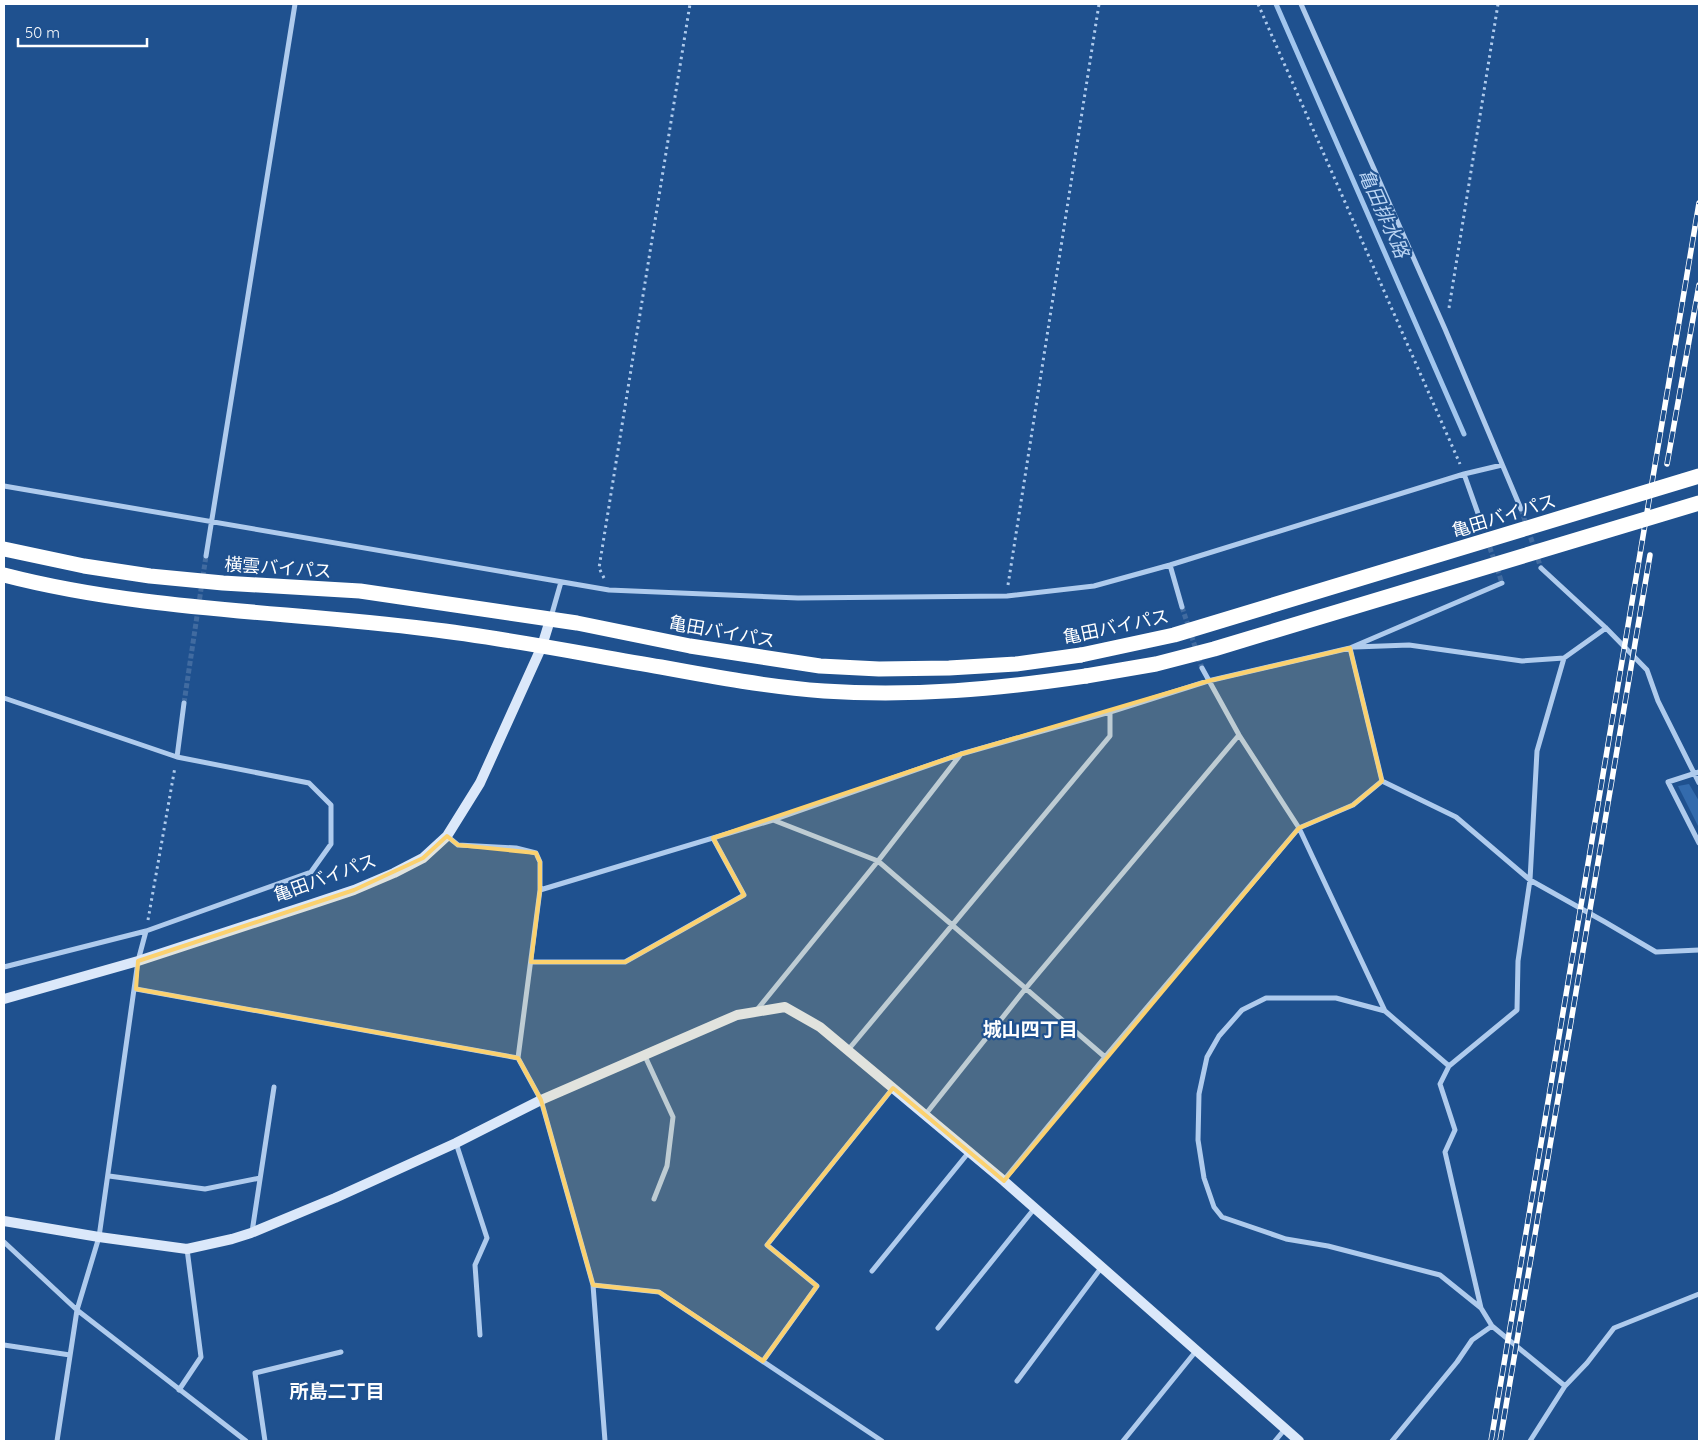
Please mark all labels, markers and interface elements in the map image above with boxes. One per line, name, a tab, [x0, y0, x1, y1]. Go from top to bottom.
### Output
scale bar	[18, 15, 146, 47]
text: 50 m	[25, 23, 60, 42]
water label: 亀田排水路	[1354, 165, 1415, 263]
street label: 亀田バイパス	[1449, 489, 1559, 542]
street label: 横雲バイパス	[224, 552, 333, 583]
street label: 亀田バイパス	[1061, 604, 1171, 649]
street label: 亀田バイパス	[667, 611, 777, 652]
street label: 亀田バイパス	[270, 848, 379, 907]
district label: 城山四丁目	[982, 1017, 1078, 1041]
district label: 所島二丁目	[289, 1379, 385, 1403]

